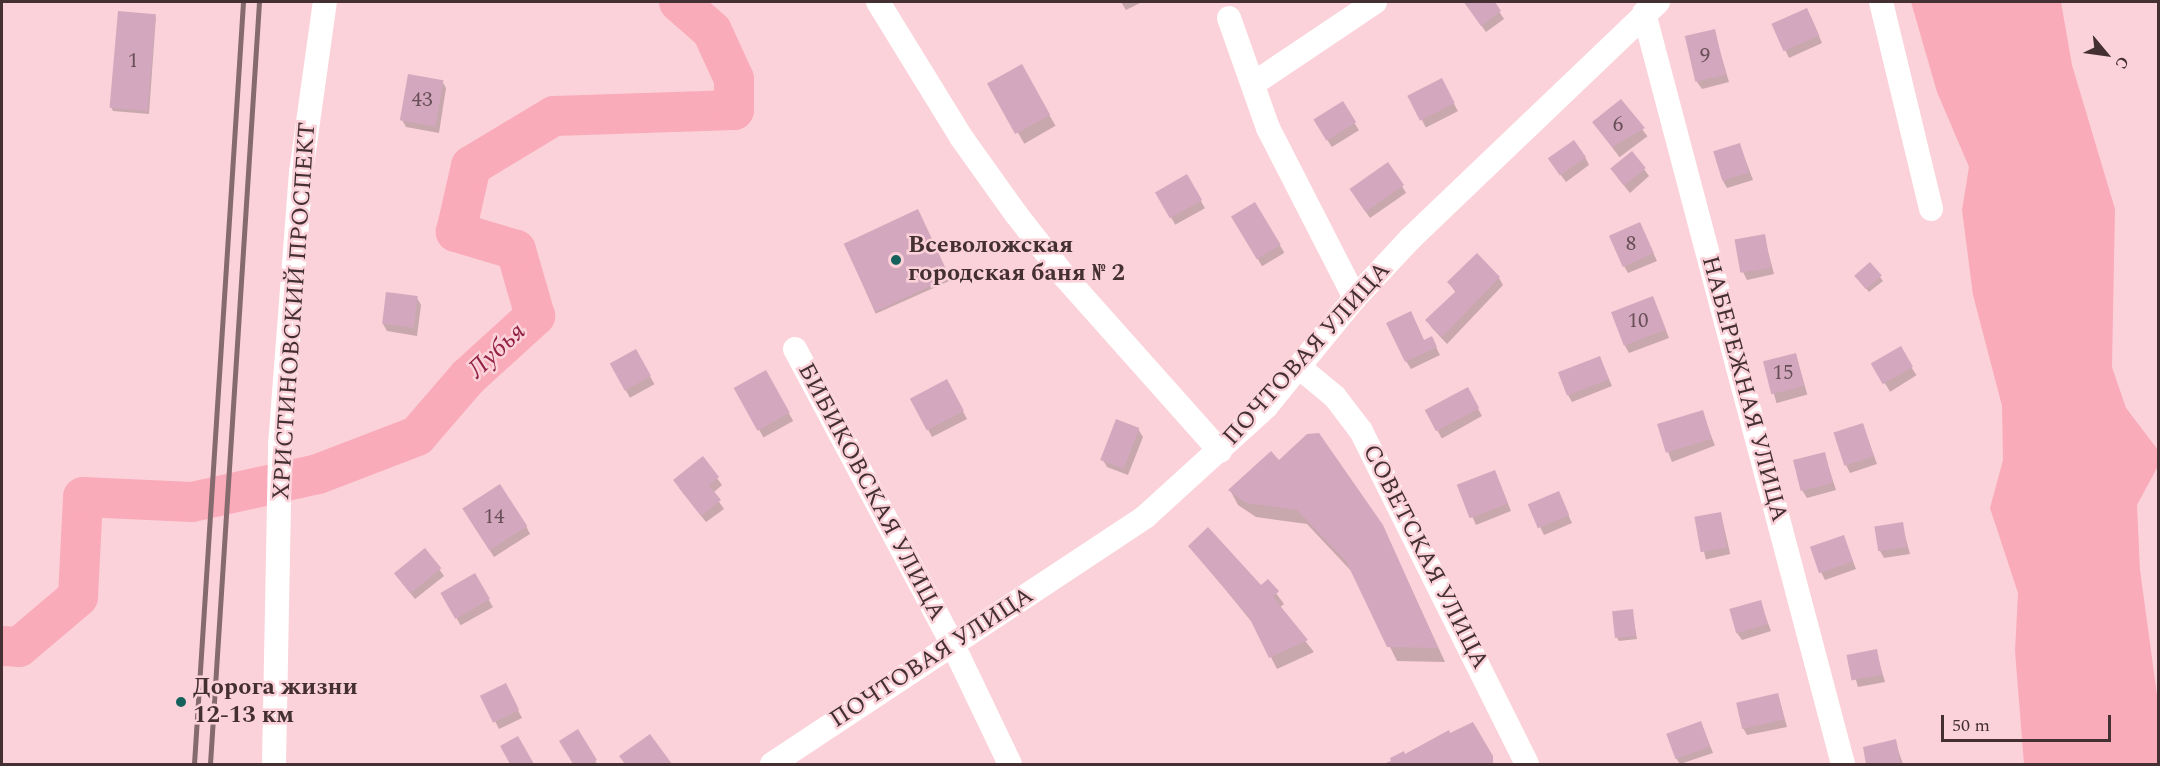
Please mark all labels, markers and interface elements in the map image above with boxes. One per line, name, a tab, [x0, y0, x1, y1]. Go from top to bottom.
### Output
north arrow	[2076, 24, 2136, 84]
house number: 9	[1700, 43, 1710, 69]
house number: 1	[128, 48, 138, 74]
text: С	[2108, 52, 2135, 74]
house number: 43	[412, 87, 432, 113]
house number: 6	[1613, 112, 1623, 138]
street label: ХРИСТИНОВСКИЙ ПРОСПЕКТ	[267, 121, 323, 501]
house number: 8	[1626, 231, 1636, 257]
place label: Всеволожская городская баня № 2	[908, 232, 1125, 288]
marker: Всеволожская городская баня № 2	[889, 253, 903, 267]
street label: НАБЕРЕЖНАЯ УЛИЦА	[1695, 253, 1793, 525]
street label: ПОЧТОВАЯ УЛИЦА	[1217, 256, 1397, 452]
house number: 10	[1628, 308, 1648, 334]
water label: Лубья	[462, 316, 532, 386]
street label: БИБИКОВСКАЯ УЛИЦА	[791, 358, 951, 626]
house number: 15	[1773, 360, 1793, 386]
street label: СОВЕТСКАЯ УЛИЦА	[1356, 440, 1494, 674]
house number: 14	[484, 504, 504, 530]
street label: ПОЧТОВАЯ УЛИЦА	[825, 581, 1039, 735]
place label: Дорога жизни 12-13 км	[193, 674, 358, 730]
marker: Дорога жизни 12-13 км	[174, 695, 188, 709]
scale bar	[1944, 703, 2114, 741]
text: 50 m	[1952, 712, 1990, 739]

